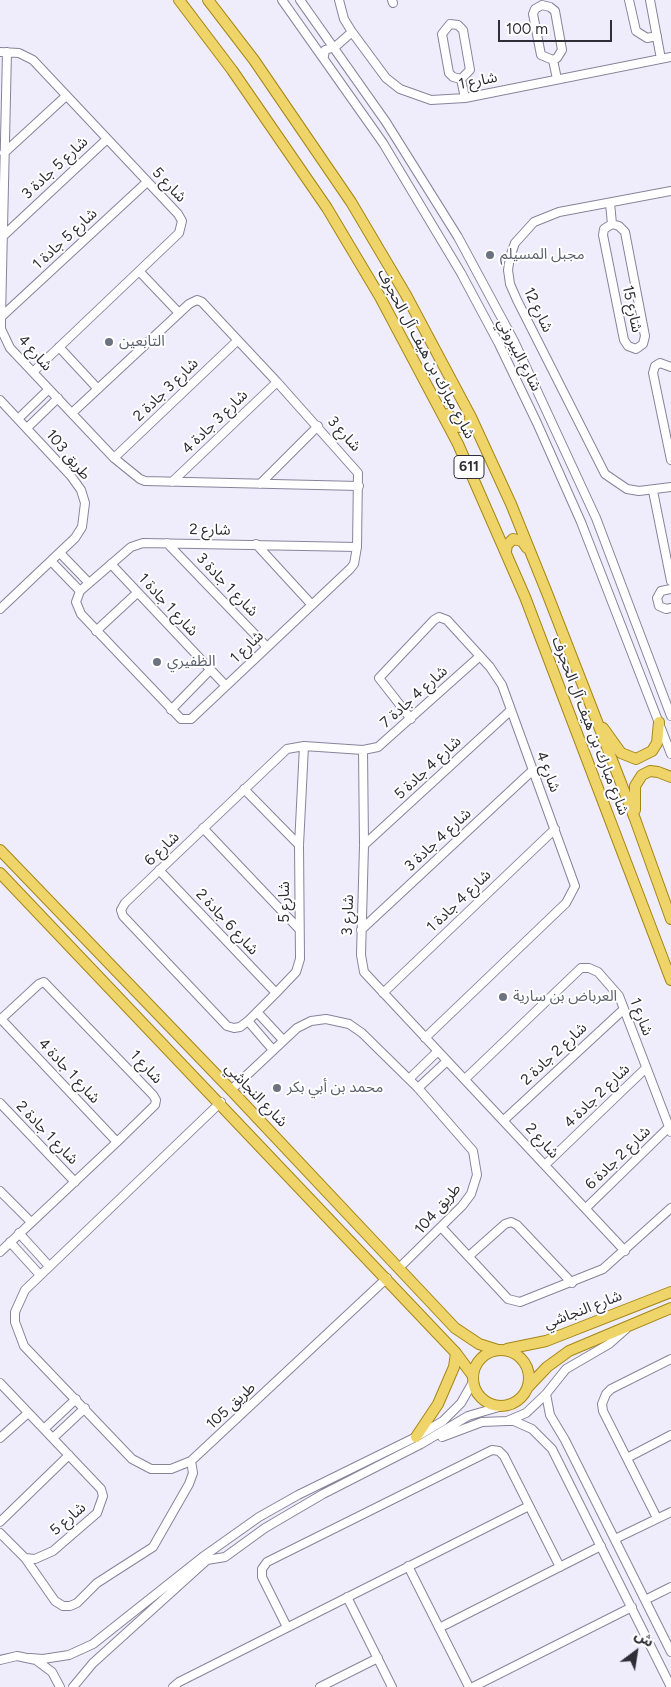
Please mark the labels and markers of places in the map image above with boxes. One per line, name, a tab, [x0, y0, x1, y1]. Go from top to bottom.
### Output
place label: مجبل المسيلم	[500, 246, 585, 264]
marker: مجبل المسيلم	[484, 249, 496, 261]
place label: التابعين	[119, 333, 165, 351]
marker: التابعين	[103, 336, 115, 348]
place label: الظفيري	[167, 653, 215, 671]
marker: الظفيري	[151, 656, 163, 668]
place label: العرباض بن سارية	[513, 988, 617, 1006]
marker: العرباض بن سارية	[497, 991, 509, 1003]
place label: محمد بن أبي بكر	[287, 1079, 383, 1097]
marker: محمد بن أبي بكر	[271, 1082, 283, 1094]

